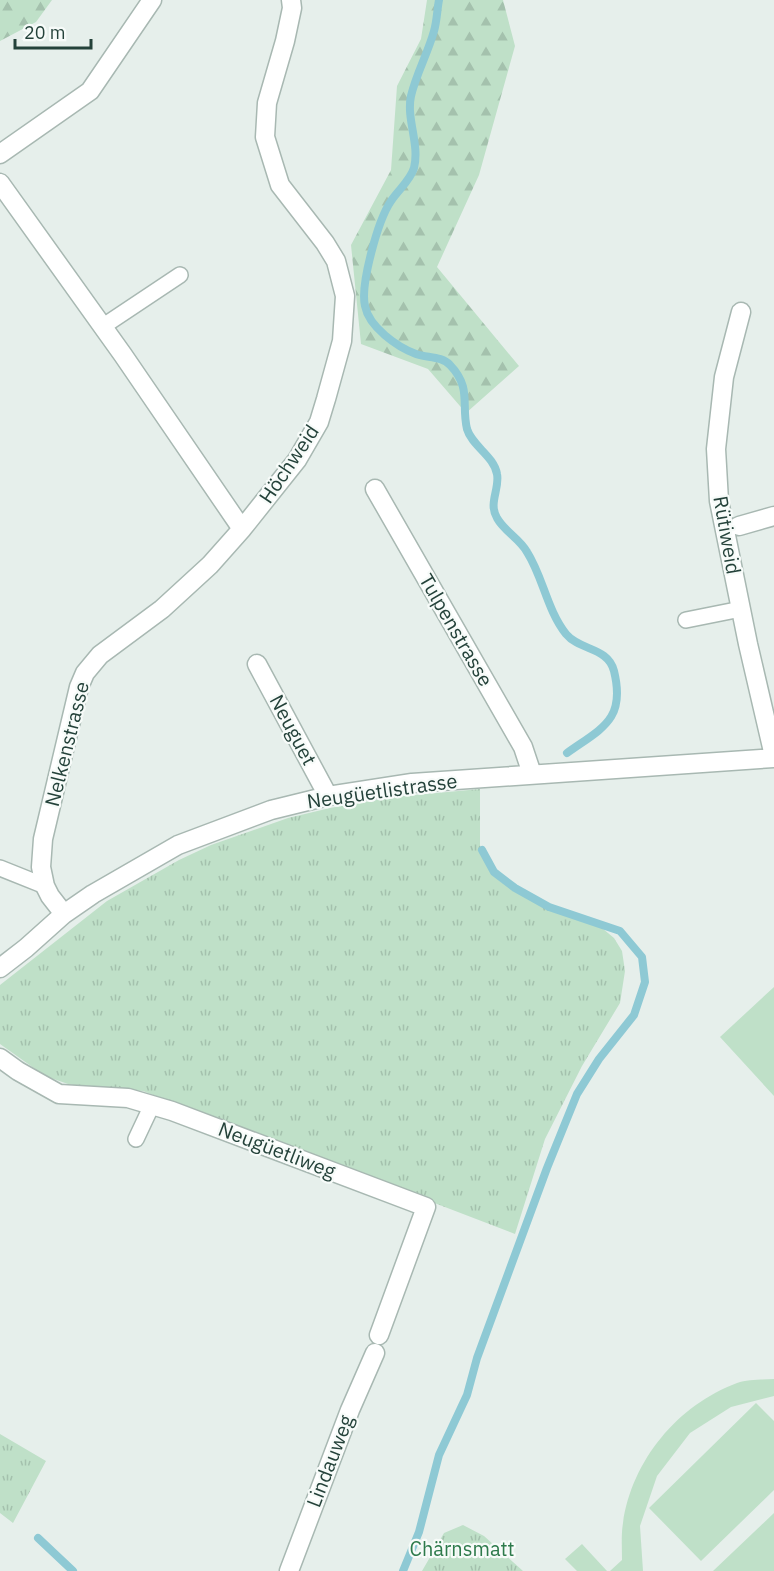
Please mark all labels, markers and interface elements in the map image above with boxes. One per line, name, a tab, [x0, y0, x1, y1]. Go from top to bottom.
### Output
scale bar	[15, 12, 92, 50]
text: 20 m	[24, 21, 66, 44]
street label: Höchweid	[252, 419, 325, 508]
street label: Rütiweid	[707, 494, 748, 576]
street label: Tulpenstrasse	[413, 568, 500, 691]
street label: Nelkenstrasse	[38, 678, 95, 809]
street label: Neuguet	[264, 690, 323, 770]
street label: Neugüetlistrasse	[305, 767, 459, 814]
street label: Neugüetliweg	[215, 1115, 340, 1184]
street label: Lindauweg	[300, 1410, 360, 1511]
park label: Chärnsmatt	[410, 1535, 514, 1562]

